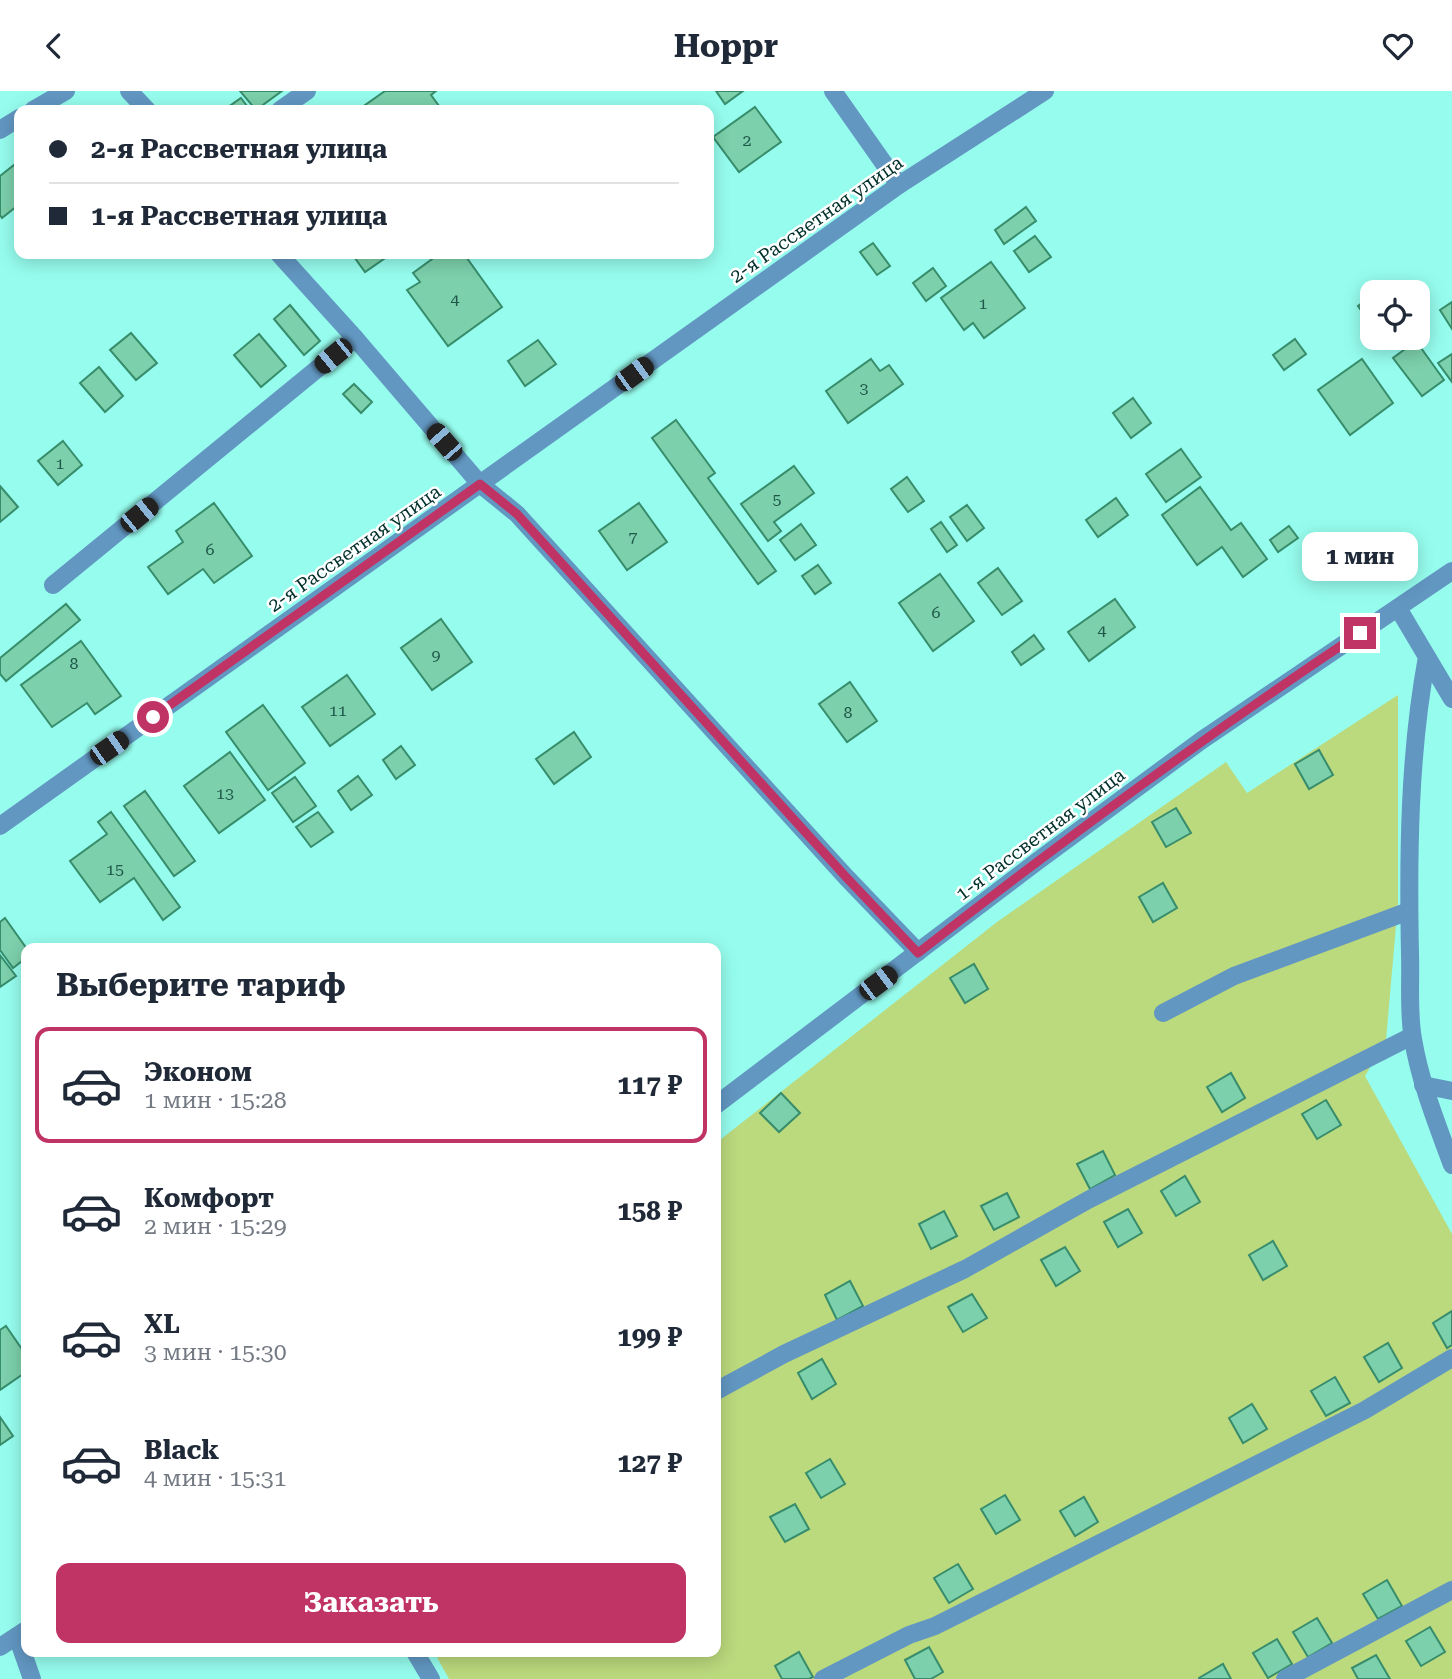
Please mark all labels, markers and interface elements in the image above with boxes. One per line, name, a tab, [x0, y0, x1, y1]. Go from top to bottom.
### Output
icon: back	[35, 27, 73, 65]
text: Hoppr	[674, 27, 778, 65]
icon: heart	[1379, 27, 1417, 65]
house number: 2	[743, 131, 752, 150]
text: 2-я Рассветная улица	[91, 134, 387, 164]
street label: 2-я Рассветная улица	[725, 151, 908, 288]
text: 1-я Рассветная улица	[91, 201, 387, 231]
map controls	[1360, 280, 1430, 350]
button: locate	[1360, 280, 1430, 350]
house number: 4	[451, 290, 460, 309]
house number: 1	[979, 294, 988, 313]
car	[311, 335, 356, 377]
car	[611, 353, 658, 395]
house number: 3	[860, 379, 869, 398]
car	[423, 419, 466, 465]
house number: 1	[56, 454, 65, 473]
street label: 2-я Рассветная улица	[263, 480, 446, 617]
house number: 5	[773, 490, 782, 509]
car	[117, 494, 162, 536]
house number: 7	[629, 527, 638, 546]
callout: 1 мин	[1302, 531, 1418, 581]
house number: 6	[206, 540, 215, 559]
text: 1 мин	[1326, 543, 1394, 570]
house number: 6	[932, 603, 941, 622]
route end	[1344, 617, 1376, 649]
house number: 4	[1098, 621, 1107, 640]
house number: 9	[432, 646, 441, 665]
house number: 8	[70, 654, 79, 673]
route start	[137, 701, 169, 733]
house number: 11	[329, 701, 347, 720]
house number: 8	[844, 703, 853, 722]
car	[86, 727, 133, 769]
street label: 1-я Рассветная улица	[951, 763, 1130, 906]
house number: 13	[216, 784, 234, 803]
house number: 15	[106, 860, 124, 879]
car	[855, 962, 902, 1004]
text: Выберите тариф	[56, 966, 346, 1004]
icon: car	[60, 1054, 123, 1117]
text: Эконом	[144, 1057, 252, 1087]
text: 117 ₽	[617, 1070, 682, 1100]
text: 1 мин · 15:28	[144, 1087, 287, 1114]
icon: car	[60, 1180, 123, 1243]
text: Комфорт	[144, 1183, 274, 1213]
text: 158 ₽	[617, 1196, 682, 1226]
text: 2 мин · 15:29	[144, 1213, 287, 1240]
icon: car	[60, 1306, 123, 1369]
text: XL	[144, 1309, 180, 1339]
text: 199 ₽	[617, 1322, 682, 1352]
text: 3 мин · 15:30	[144, 1339, 287, 1366]
icon: car	[60, 1432, 123, 1495]
text: Black	[144, 1435, 219, 1465]
text: 127 ₽	[617, 1448, 682, 1478]
text: 4 мин · 15:31	[144, 1465, 287, 1492]
button: Заказать	[56, 1563, 686, 1643]

